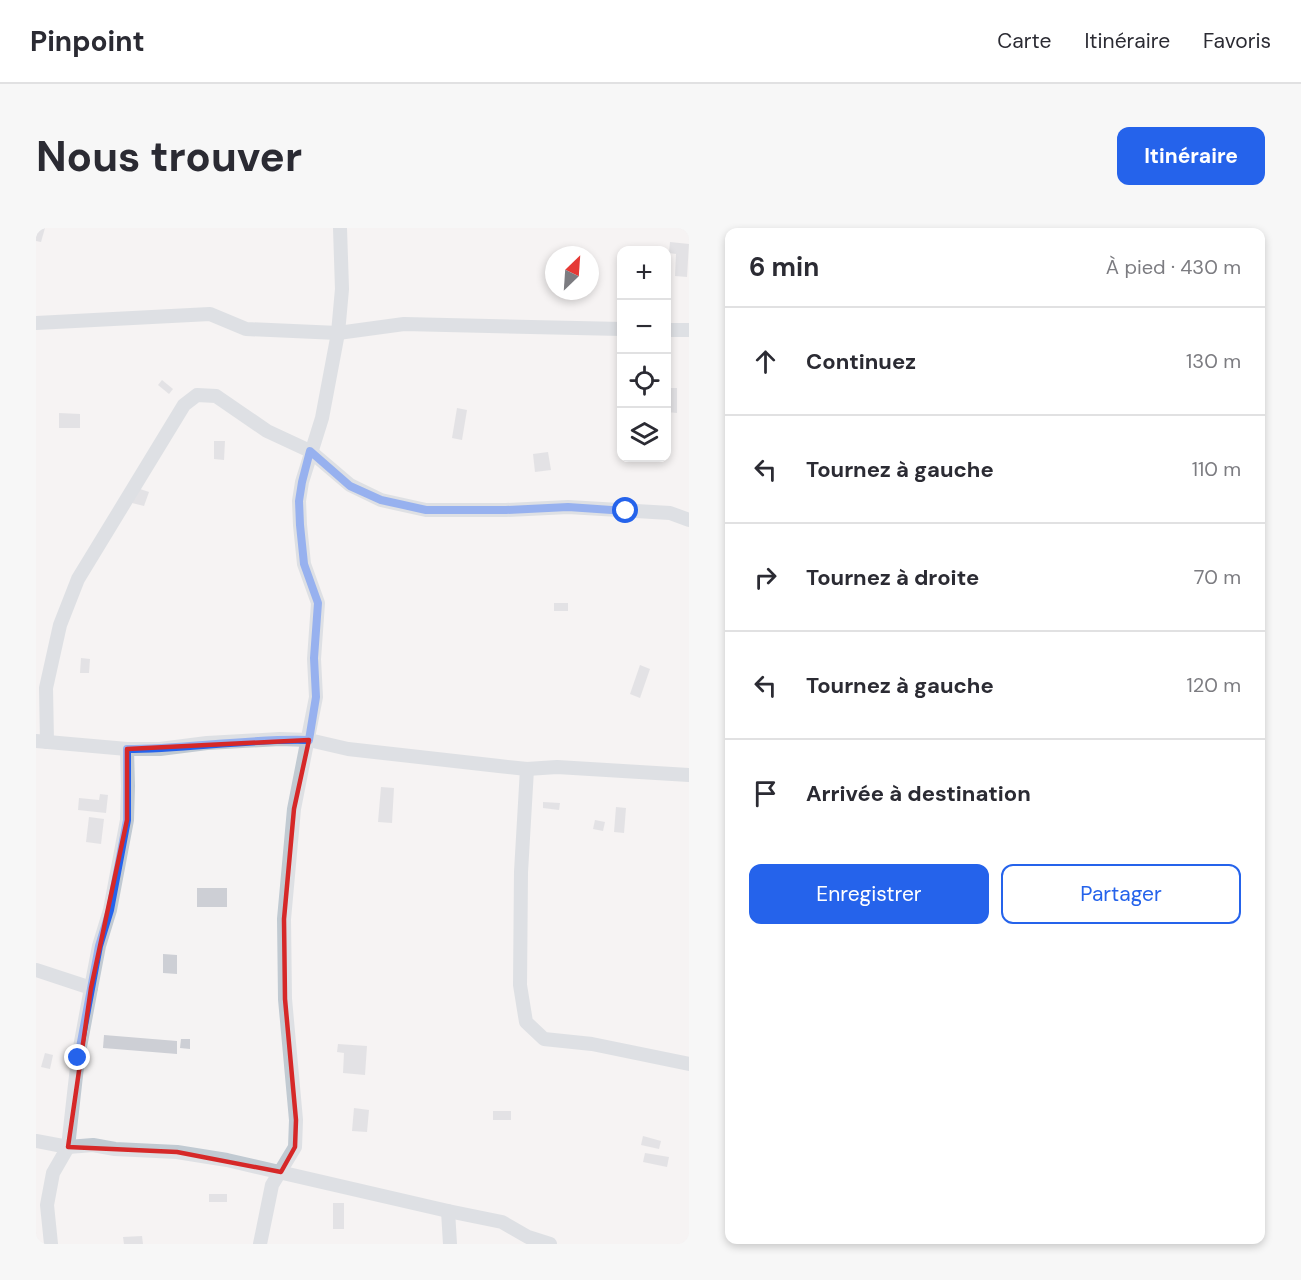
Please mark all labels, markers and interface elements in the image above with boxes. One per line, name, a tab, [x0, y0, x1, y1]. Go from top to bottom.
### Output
text: Pinpoint	[30, 23, 145, 60]
text: Carte	[997, 27, 1051, 55]
text: Itinéraire	[1084, 27, 1170, 55]
text: Favoris	[1203, 27, 1271, 55]
button: Itinéraire	[1117, 127, 1265, 185]
text: Nous trouver	[36, 129, 302, 184]
north arrow	[545, 246, 599, 300]
map controls	[617, 246, 671, 462]
button: +	[617, 246, 671, 300]
text: 6 min	[749, 250, 819, 284]
text: À pied · 430 m	[1106, 254, 1241, 280]
button: −	[617, 300, 671, 354]
icon: ahead	[749, 345, 782, 378]
text: Continuez	[806, 347, 916, 376]
text: 130 m	[1186, 348, 1241, 374]
button: locate	[617, 354, 671, 408]
button: layers	[617, 408, 671, 462]
icon: left	[749, 453, 782, 486]
text: Tournez à gauche	[806, 455, 994, 484]
text: 110 m	[1192, 456, 1241, 482]
route start	[612, 497, 638, 523]
icon: right	[749, 561, 782, 594]
text: Tournez à droite	[806, 563, 979, 592]
text: 70 m	[1194, 564, 1241, 590]
icon: left	[749, 669, 782, 702]
text: Tournez à gauche	[806, 671, 994, 700]
text: 120 m	[1187, 672, 1241, 698]
icon: arrive	[749, 777, 782, 810]
text: Arrivée à destination	[806, 779, 1031, 808]
button: Enregistrer	[749, 864, 989, 924]
button: Partager	[1001, 864, 1241, 924]
route end	[64, 1044, 90, 1070]

